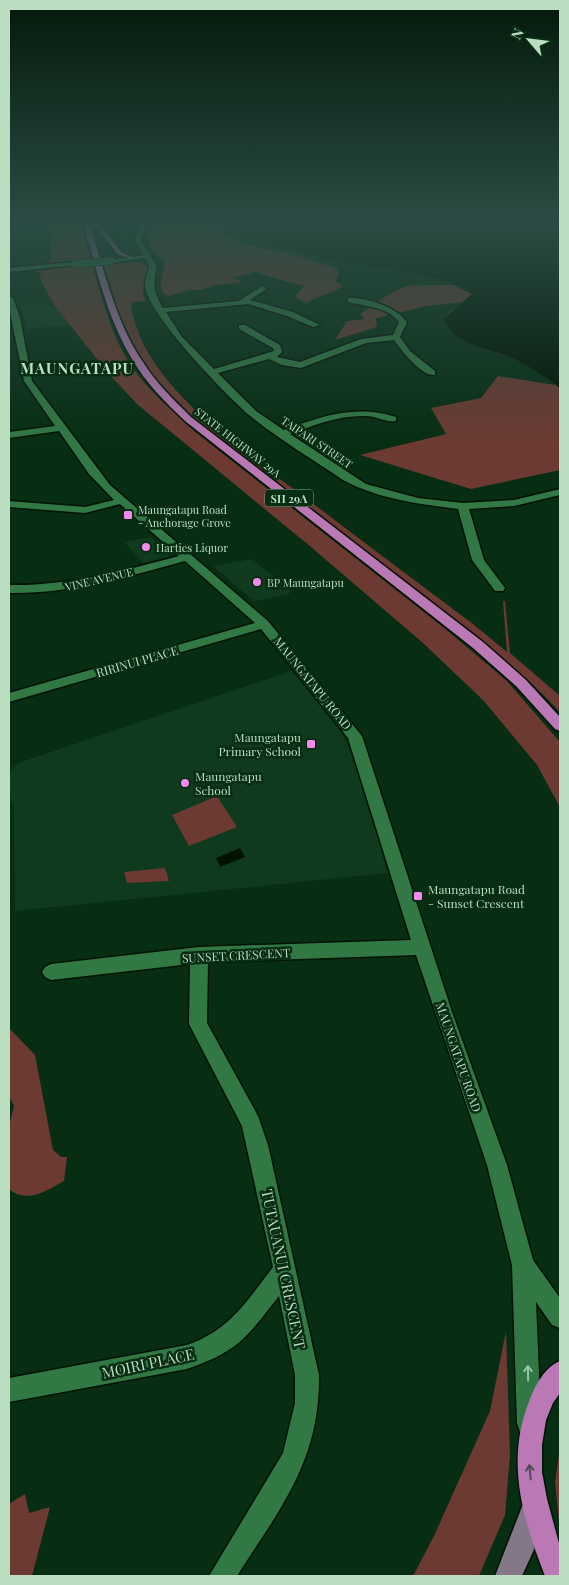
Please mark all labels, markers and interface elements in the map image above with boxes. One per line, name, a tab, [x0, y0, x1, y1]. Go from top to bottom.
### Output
north arrow	[504, 15, 554, 65]
text: N	[506, 25, 528, 43]
district label: MAUNGATAPU	[20, 358, 134, 378]
street label: STATE HIGHWAY 29A	[192, 404, 284, 480]
street label: TAIPARI STREET	[278, 413, 356, 472]
road number: SH 29A	[265, 489, 313, 506]
place label: Maungatapu Road - Anchorage Grove	[138, 502, 231, 530]
marker: Maungatapu Road - Anchorage Grove	[122, 509, 134, 521]
place label: Harties Liquor	[156, 540, 228, 555]
marker: Harties Liquor	[140, 541, 152, 553]
street label: VINE AVENUE	[62, 564, 135, 594]
place label: BP Maungatapu	[267, 575, 344, 590]
marker: BP Maungatapu	[251, 576, 263, 588]
street label: MAUNGATAPU ROAD	[271, 633, 356, 733]
street label: RIRINUI PLACE	[94, 642, 180, 680]
place label: Maungatapu Primary School	[219, 729, 302, 759]
marker: Maungatapu Primary School	[305, 738, 317, 750]
place label: Maungatapu School	[195, 768, 262, 798]
marker: Maungatapu School	[179, 777, 191, 789]
place label: Maungatapu Road - Sunset Crescent	[428, 881, 525, 911]
marker: Maungatapu Road - Sunset Crescent	[412, 890, 424, 902]
street label: SUNSET CRESCENT	[181, 944, 291, 966]
street label: MAUNGATAPU ROAD	[433, 1000, 485, 1114]
street label: TUTAUANUI CRESCENT	[257, 1187, 311, 1351]
street label: MOIRI PLACE	[100, 1343, 196, 1383]
one-way arrow	[524, 1365, 533, 1381]
one-way arrow	[525, 1465, 535, 1481]

